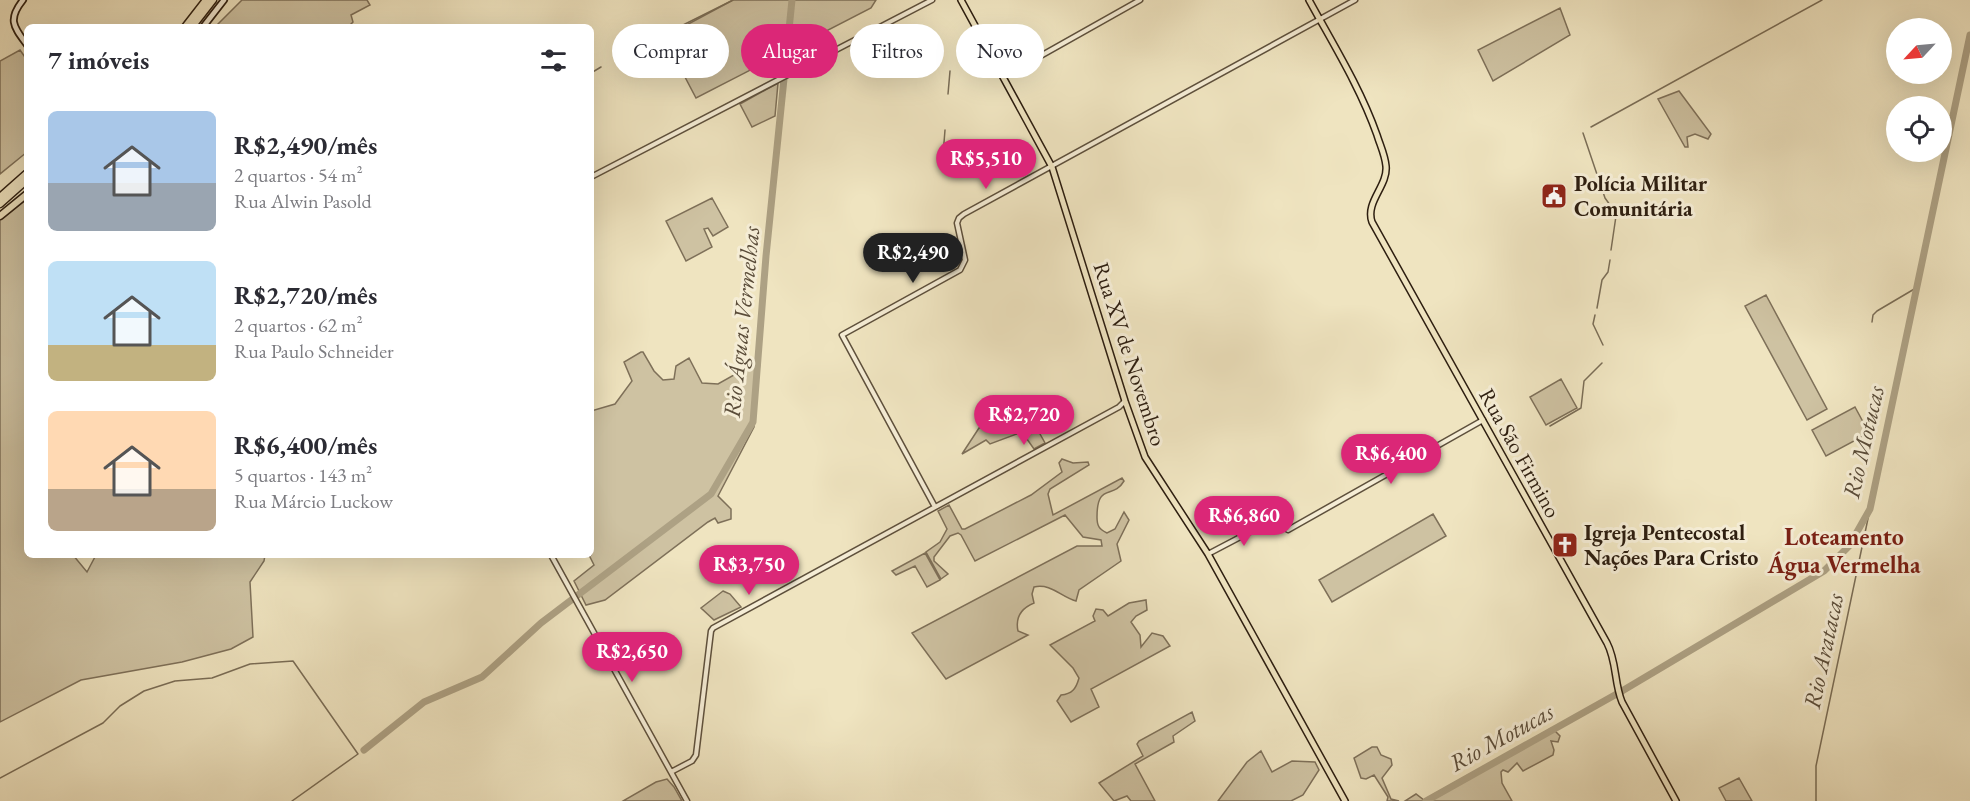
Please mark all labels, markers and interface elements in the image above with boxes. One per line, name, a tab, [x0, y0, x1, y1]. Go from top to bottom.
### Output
north arrow	[1886, 18, 1952, 84]
map controls	[1886, 18, 1952, 162]
chip: Comprar	[612, 24, 729, 78]
chip: Alugar	[741, 24, 838, 78]
chip: Filtros	[850, 24, 944, 78]
chip: Novo	[956, 24, 1044, 78]
text: 7 imóveis	[48, 43, 149, 77]
icon: filters	[537, 44, 570, 77]
button: locate	[1886, 96, 1952, 162]
text: R$2,490/mês	[234, 128, 377, 162]
icon: home	[96, 135, 168, 207]
pin: R$5,510	[931, 139, 1041, 190]
text: R$5,510	[950, 145, 1022, 171]
text: 2 quartos · 54 m²	[234, 162, 363, 188]
place label: Polícia Militar Comunitária	[1574, 169, 1708, 223]
public building icon: Polícia Militar Comunitária	[1539, 181, 1569, 211]
text: Rua Alwin Pasold	[234, 188, 372, 214]
water label: Rio Águas Vermelhas	[716, 224, 767, 419]
pin: R$2,490	[858, 233, 968, 284]
text: R$2,490	[877, 239, 949, 265]
street label: Rua XV de Novembro	[1087, 258, 1173, 450]
text: R$2,720/mês	[234, 278, 377, 312]
icon: home	[96, 285, 168, 357]
text: 2 quartos · 62 m²	[234, 312, 363, 338]
text: Rua Paulo Schneider	[234, 338, 394, 364]
water label: Rio Motucas	[1835, 382, 1891, 501]
street label: Rua São Firmino	[1472, 383, 1568, 523]
pin: R$2,720	[969, 395, 1079, 446]
text: R$2,720	[988, 401, 1060, 427]
text: R$6,400/mês	[234, 428, 377, 462]
pin: R$6,400	[1336, 434, 1446, 485]
icon: home	[96, 435, 168, 507]
text: R$6,400	[1355, 440, 1427, 466]
text: 5 quartos · 143 m²	[234, 462, 372, 488]
text: Rua Márcio Luckow	[234, 488, 393, 514]
pin: R$6,860	[1189, 496, 1299, 547]
text: R$6,860	[1208, 502, 1280, 528]
place label: Igreja Pentecostal Nações Para Cristo	[1584, 518, 1758, 572]
district label: Loteamento Água Vermelha	[1767, 521, 1921, 581]
church icon: Igreja Pentecostal Nações Para Cristo	[1550, 530, 1580, 560]
pin: R$3,750	[694, 545, 804, 596]
text: R$3,750	[713, 551, 785, 577]
water label: Rio Aratacas	[1796, 590, 1850, 711]
pin: R$2,650	[577, 632, 687, 683]
text: R$2,650	[596, 638, 668, 664]
water label: Rio Motucas	[1443, 695, 1559, 778]

